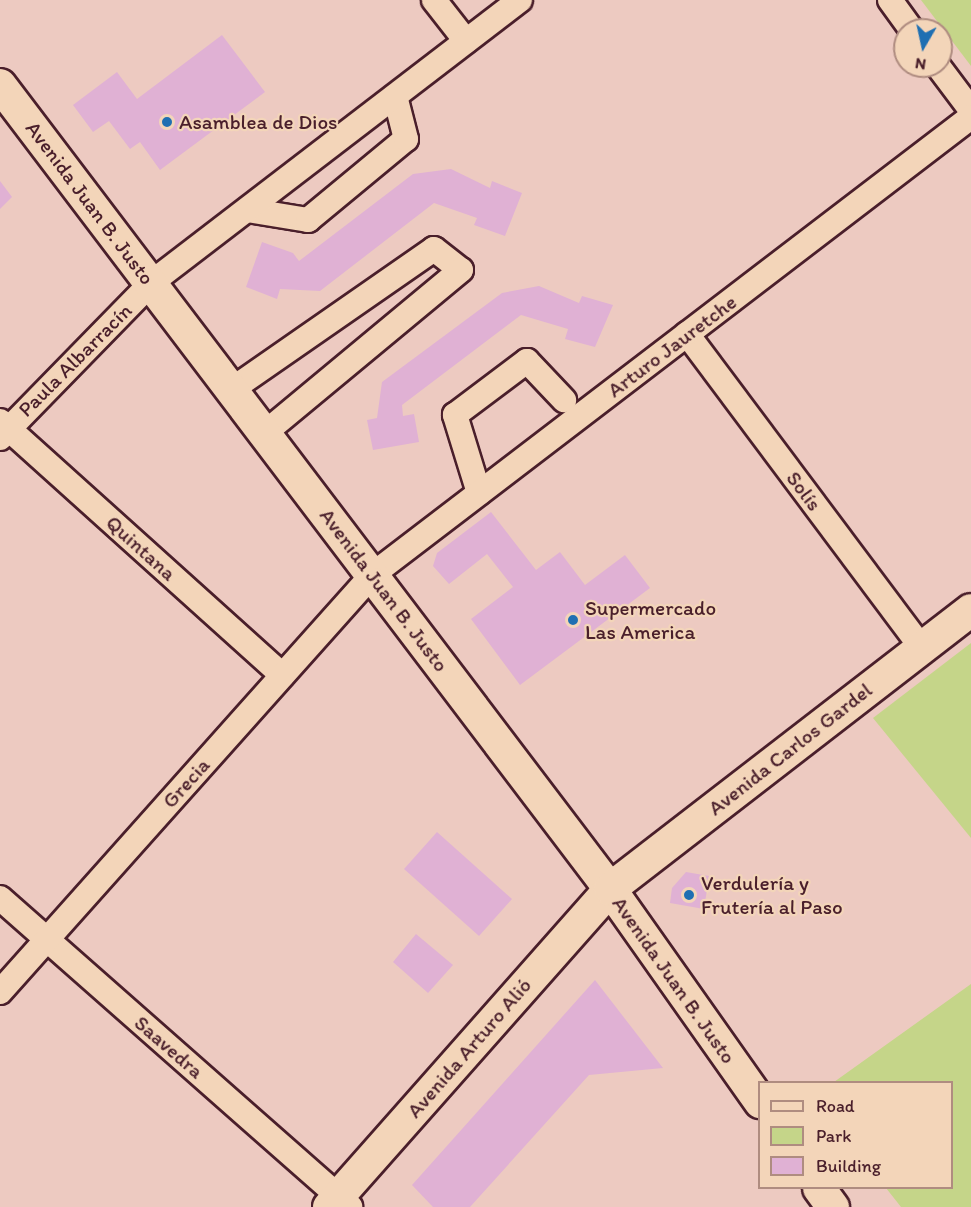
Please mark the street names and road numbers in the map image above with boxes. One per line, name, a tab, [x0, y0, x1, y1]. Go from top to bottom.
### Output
street label: Avenida Juan B. Justo	[20, 116, 160, 290]
street label: Arturo Jauretche	[603, 289, 741, 403]
street label: Paula Albarracín	[13, 298, 137, 422]
street label: Solís	[781, 466, 827, 516]
street label: Avenida Juan B. Justo	[314, 503, 454, 677]
street label: Quintana	[101, 510, 181, 586]
street label: Avenida Carlos Gardel	[703, 677, 877, 821]
street label: Grecia	[157, 753, 215, 813]
street label: Avenida Juan B. Justo	[607, 892, 741, 1068]
street label: Avenida Arturo Alió	[401, 973, 537, 1123]
street label: Saavedra	[129, 1010, 209, 1084]

